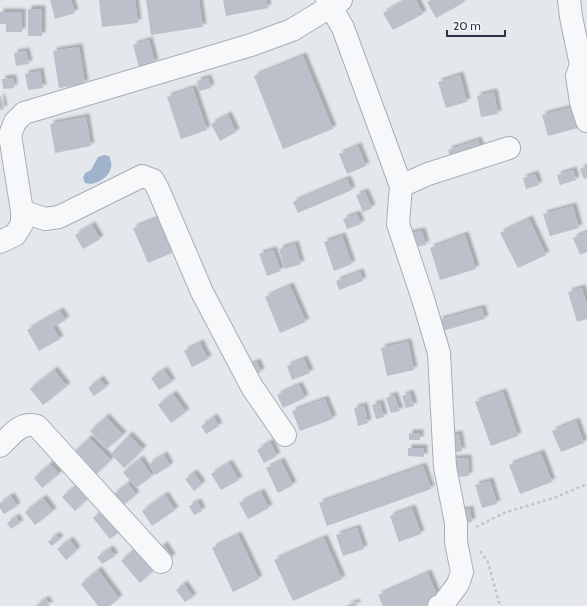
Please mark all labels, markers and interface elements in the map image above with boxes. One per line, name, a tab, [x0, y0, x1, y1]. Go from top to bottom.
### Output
scale bar	[447, 12, 505, 38]
text: 20 m	[453, 18, 481, 33]

